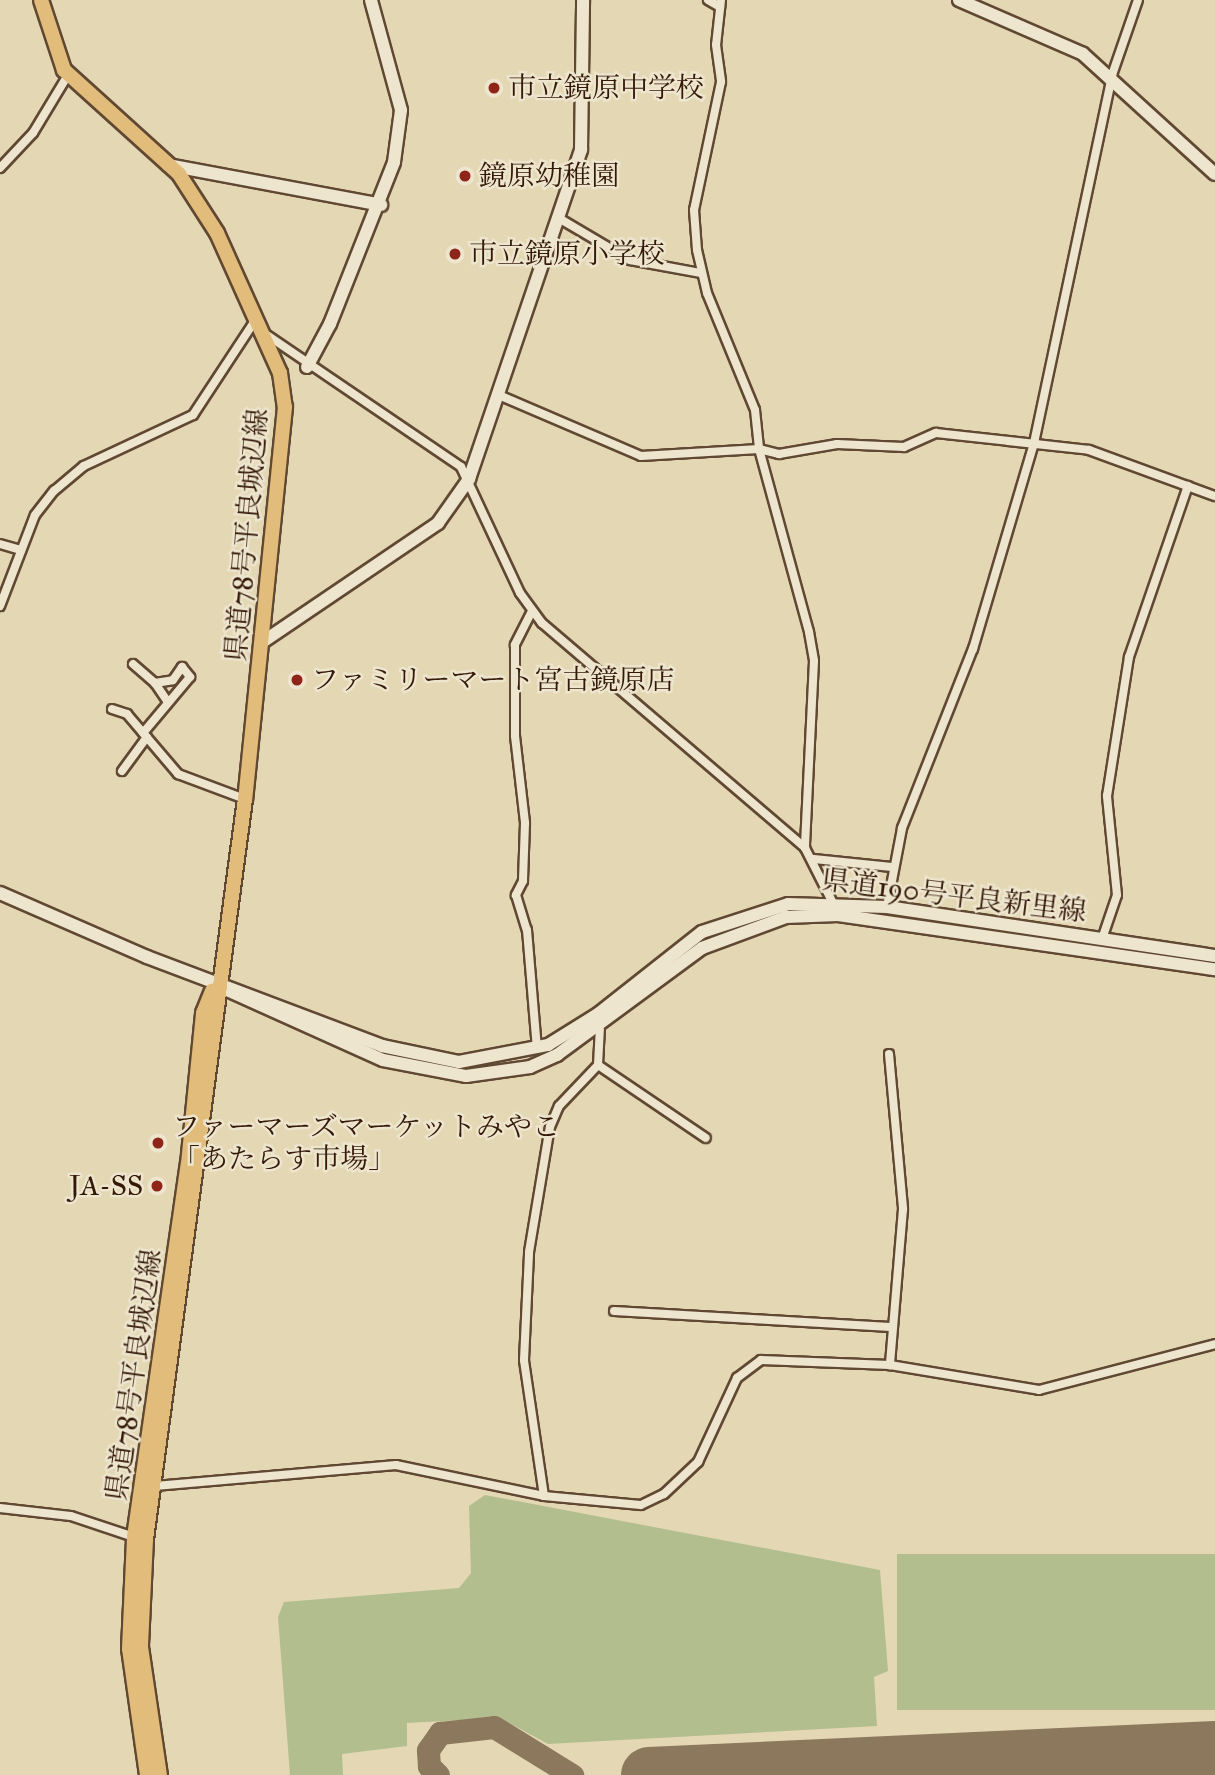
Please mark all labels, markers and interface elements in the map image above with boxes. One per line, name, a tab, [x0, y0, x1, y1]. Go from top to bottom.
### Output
place label: 市立鏡原中学校	[508, 71, 704, 105]
marker: 市立鏡原中学校	[486, 80, 502, 96]
place label: 鏡原幼稚園	[479, 159, 619, 193]
marker: 鏡原幼稚園	[457, 168, 473, 184]
place label: 市立鏡原小学校	[469, 237, 665, 271]
marker: 市立鏡原小学校	[447, 246, 463, 262]
street label: 県道78号平良城辺線	[219, 407, 275, 663]
place label: ファミリーマート宮古鏡原店	[311, 663, 675, 697]
marker: ファミリーマート宮古鏡原店	[289, 672, 305, 688]
street label: 県道190号平良新里線	[820, 863, 1088, 929]
place label: ファーマーズマーケットみやこ 「あたらす市場」	[172, 1110, 564, 1176]
marker: ファーマーズマーケットみやこ 「あたらす市場」	[150, 1135, 166, 1151]
place label: JA-SS	[69, 1169, 143, 1203]
marker: JA-SS	[149, 1178, 165, 1194]
street label: 県道78号平良城辺線	[100, 1247, 168, 1503]

